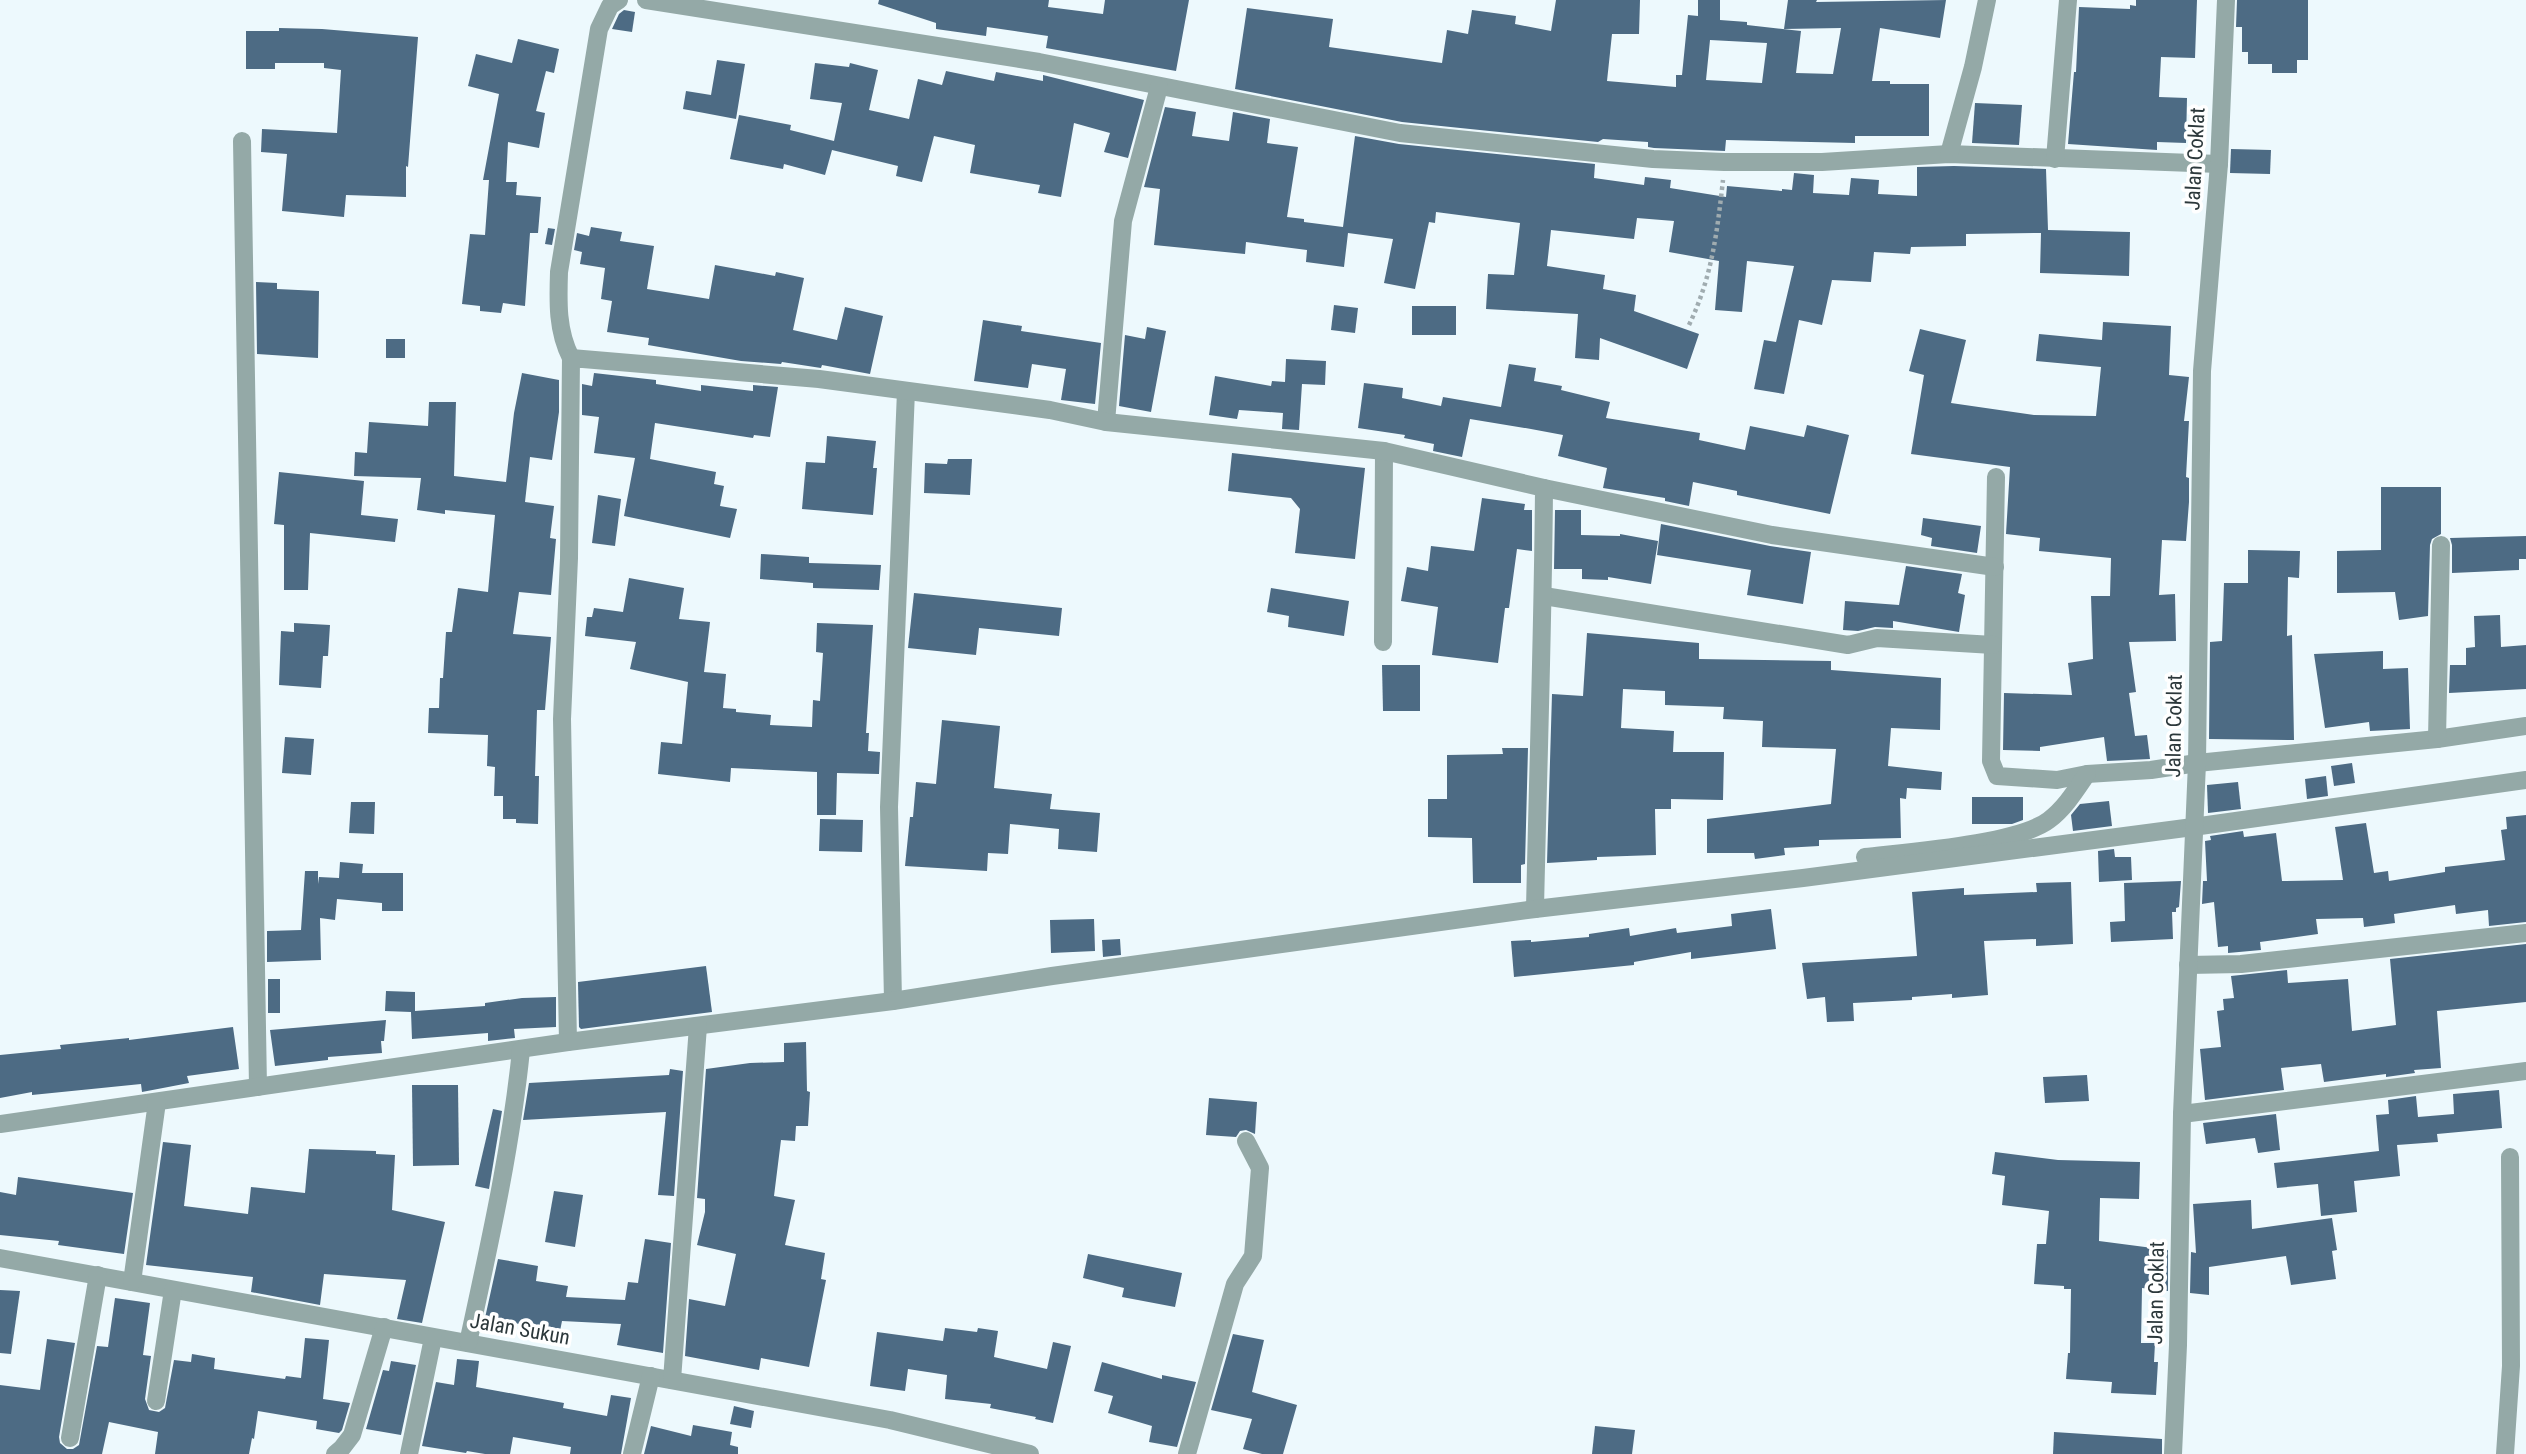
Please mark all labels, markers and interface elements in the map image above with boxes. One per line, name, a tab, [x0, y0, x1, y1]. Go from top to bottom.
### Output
street label: Jalan Coklat	[2180, 107, 2210, 211]
street label: Jalan Coklat	[2161, 674, 2187, 778]
street label: Jalan Coklat	[2143, 1241, 2169, 1345]
street label: Jalan Sukun	[468, 1308, 572, 1350]

